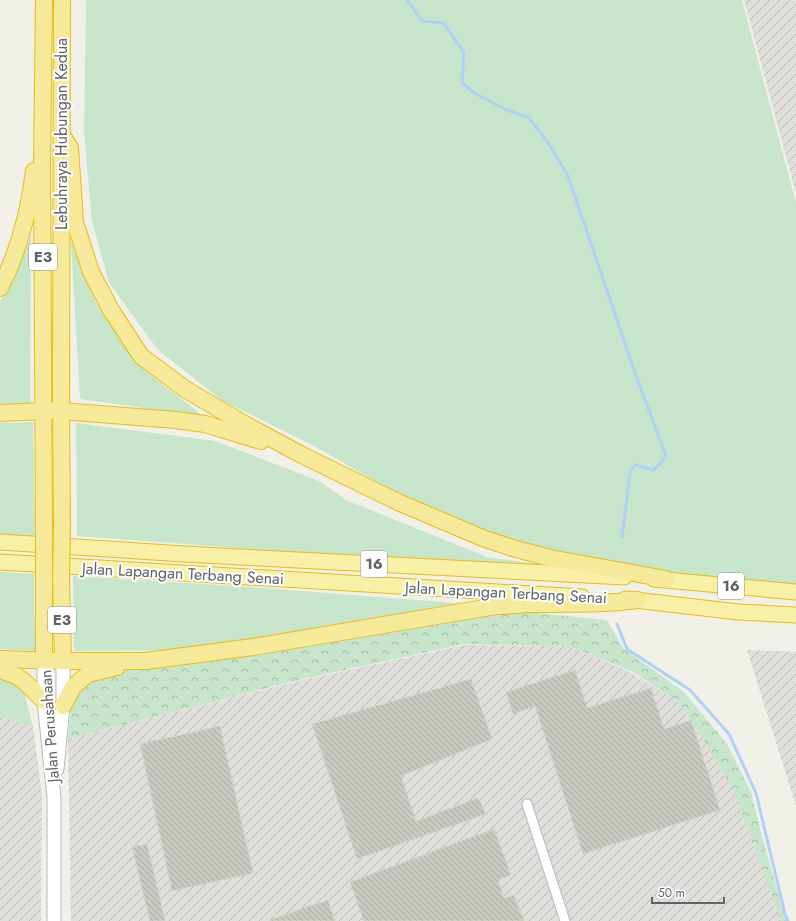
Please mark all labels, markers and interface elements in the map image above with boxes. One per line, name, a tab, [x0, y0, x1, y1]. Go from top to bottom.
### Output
street label: Lebuhraya Hubungan Kedua	[50, 38, 73, 230]
road number: E3	[29, 244, 57, 270]
road number: 16	[361, 551, 387, 577]
street label: Jalan Lapangan Terbang Senai	[79, 557, 285, 590]
road number: 16	[718, 573, 744, 599]
street label: Jalan Lapangan Terbang Senai	[402, 576, 608, 609]
road number: E3	[48, 607, 76, 633]
street label: Jalan Perusahaan	[34, 669, 65, 785]
scale bar	[652, 879, 724, 905]
text: 50 m	[658, 884, 685, 902]

